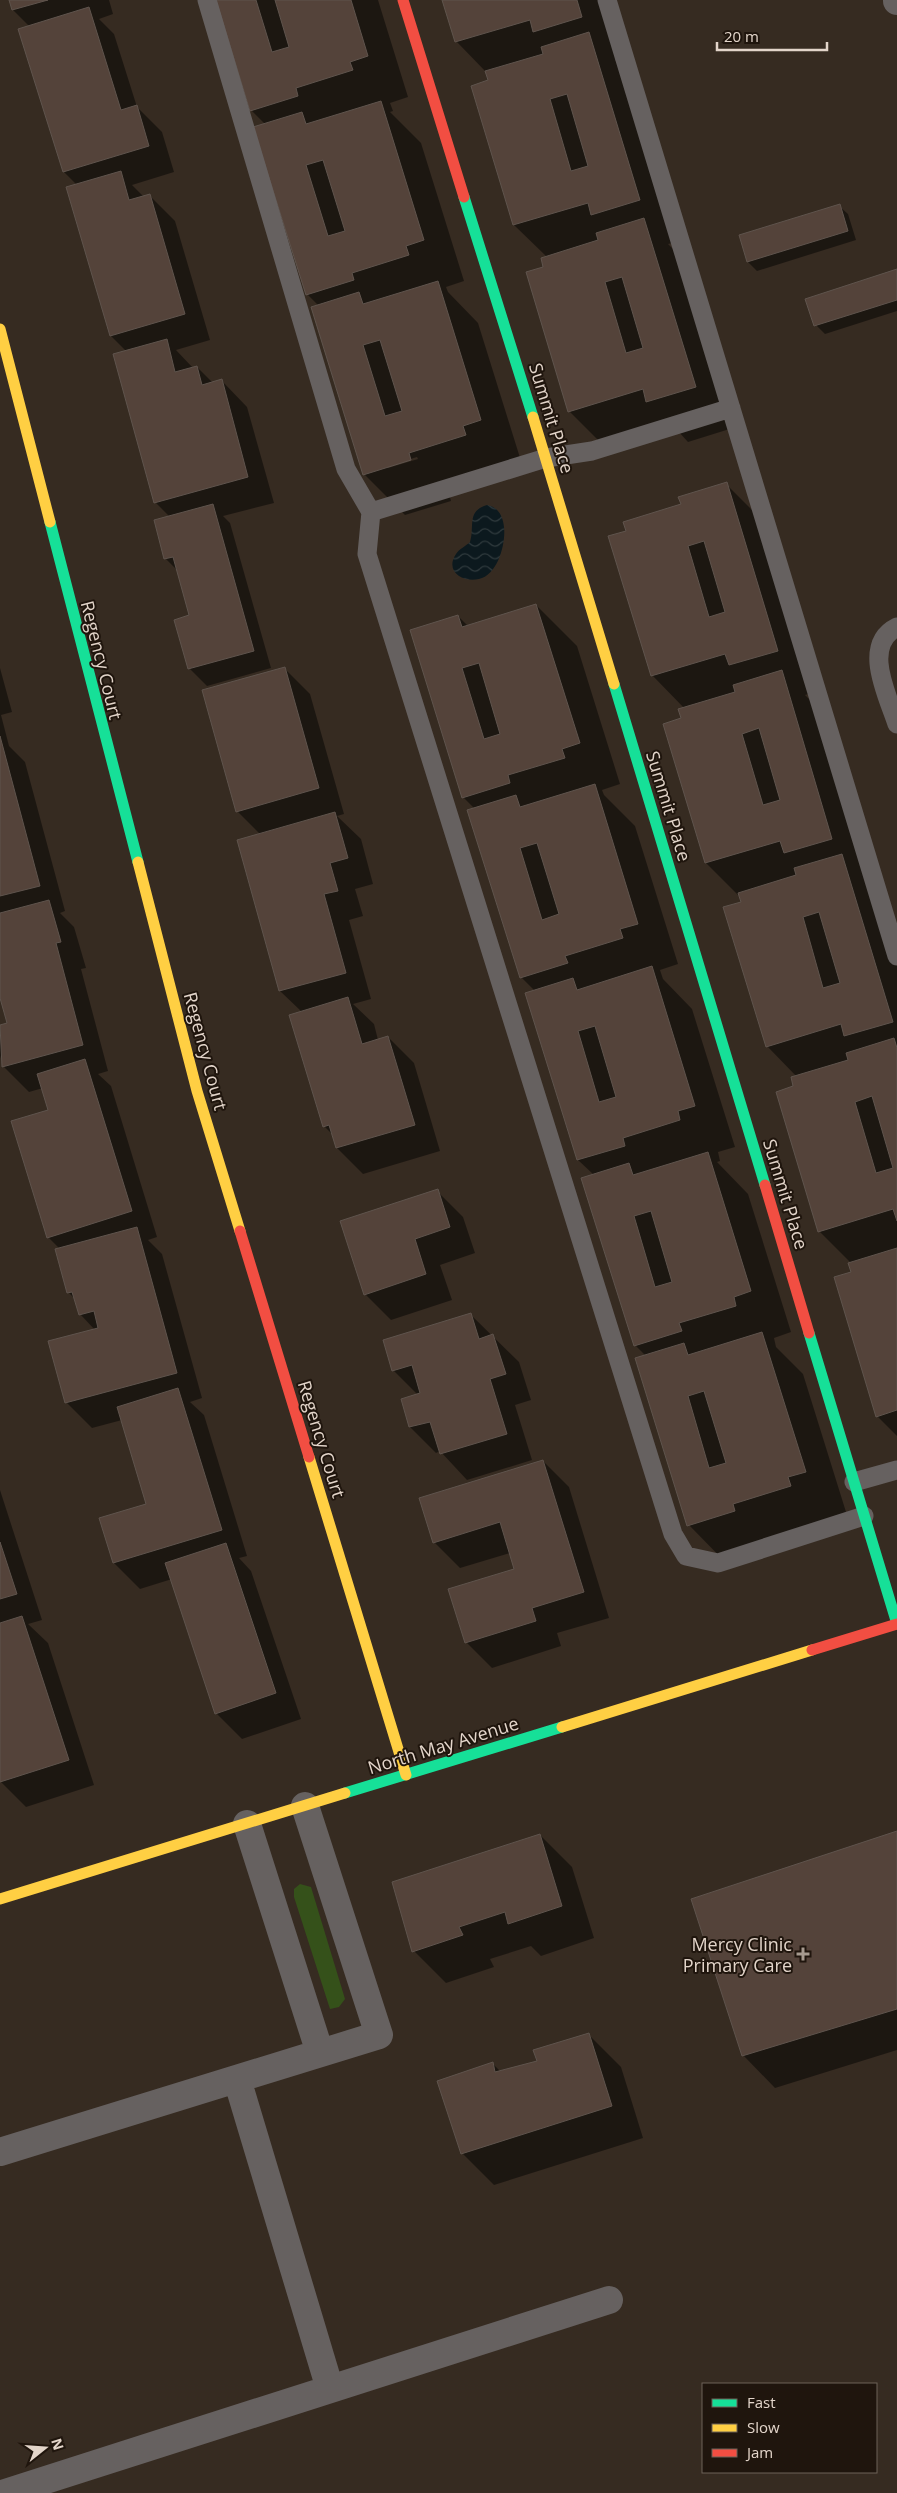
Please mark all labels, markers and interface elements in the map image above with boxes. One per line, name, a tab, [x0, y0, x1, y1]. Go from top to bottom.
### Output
scale bar	[717, 20, 827, 52]
text: 20 m	[724, 26, 759, 46]
street label: Summit Place	[524, 360, 580, 476]
street label: Regency Court	[76, 598, 128, 722]
street label: Summit Place	[641, 748, 697, 864]
street label: Regency Court	[179, 989, 233, 1113]
street label: Summit Place	[758, 1136, 814, 1252]
street label: Regency Court	[293, 1377, 351, 1501]
street label: North May Avenue	[365, 1711, 521, 1779]
place label: Mercy Clinic Primary Care	[683, 1932, 792, 1977]
marker: Mercy Clinic Primary Care	[796, 1947, 810, 1961]
legend	[702, 2383, 877, 2473]
text: Fast	[747, 2392, 776, 2412]
text: Slow	[747, 2417, 780, 2437]
north arrow	[20, 2423, 70, 2473]
text: N	[47, 2436, 69, 2452]
text: Jam	[745, 2442, 773, 2462]

